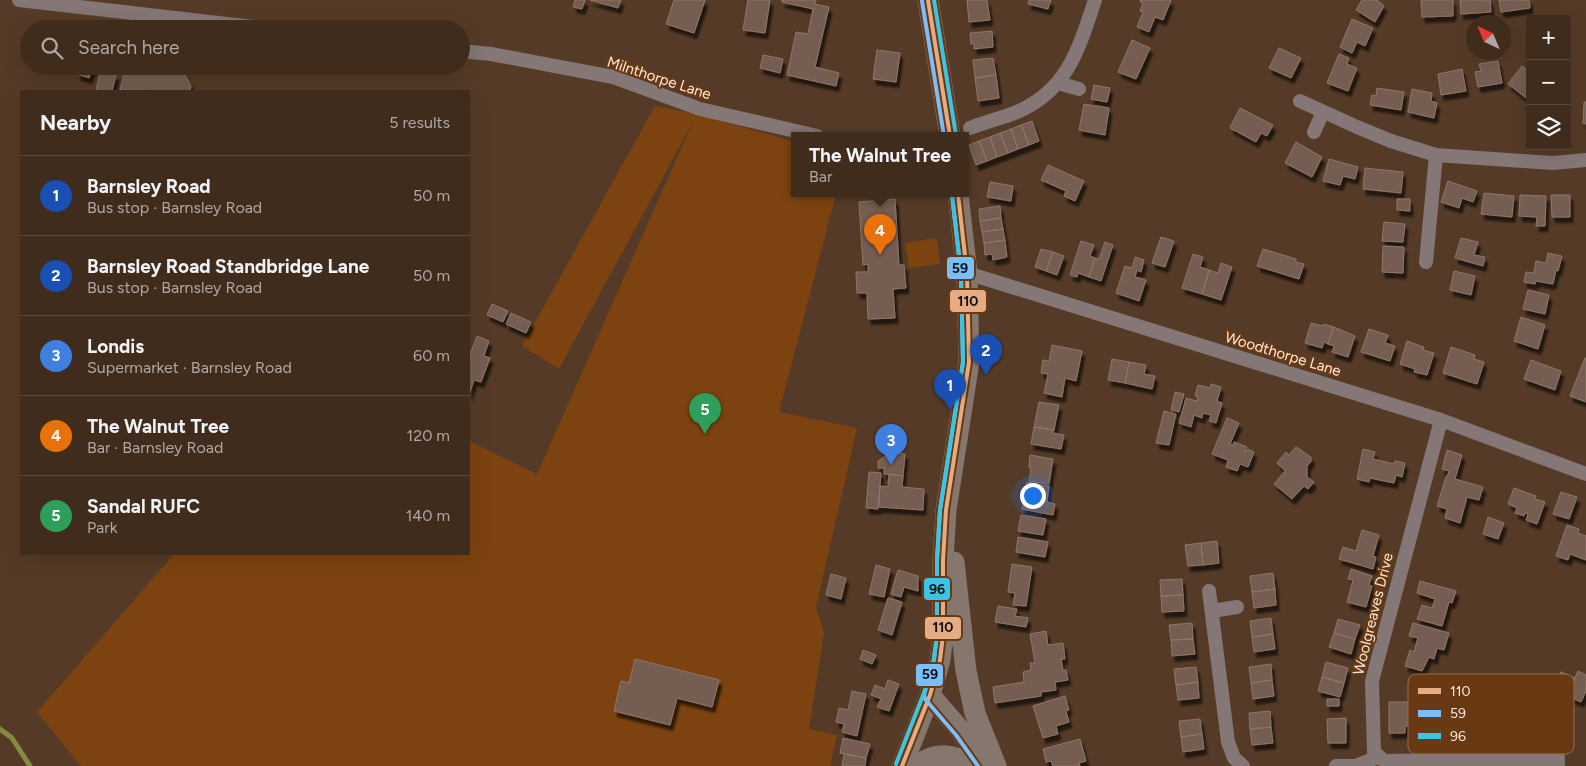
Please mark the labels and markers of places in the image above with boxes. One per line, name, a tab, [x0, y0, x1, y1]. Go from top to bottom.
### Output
pin: 4	[864, 214, 896, 255]
pin: 2	[970, 334, 1002, 375]
pin: 1	[934, 369, 966, 410]
pin: 5	[689, 393, 721, 434]
pin: 3	[875, 424, 907, 465]

